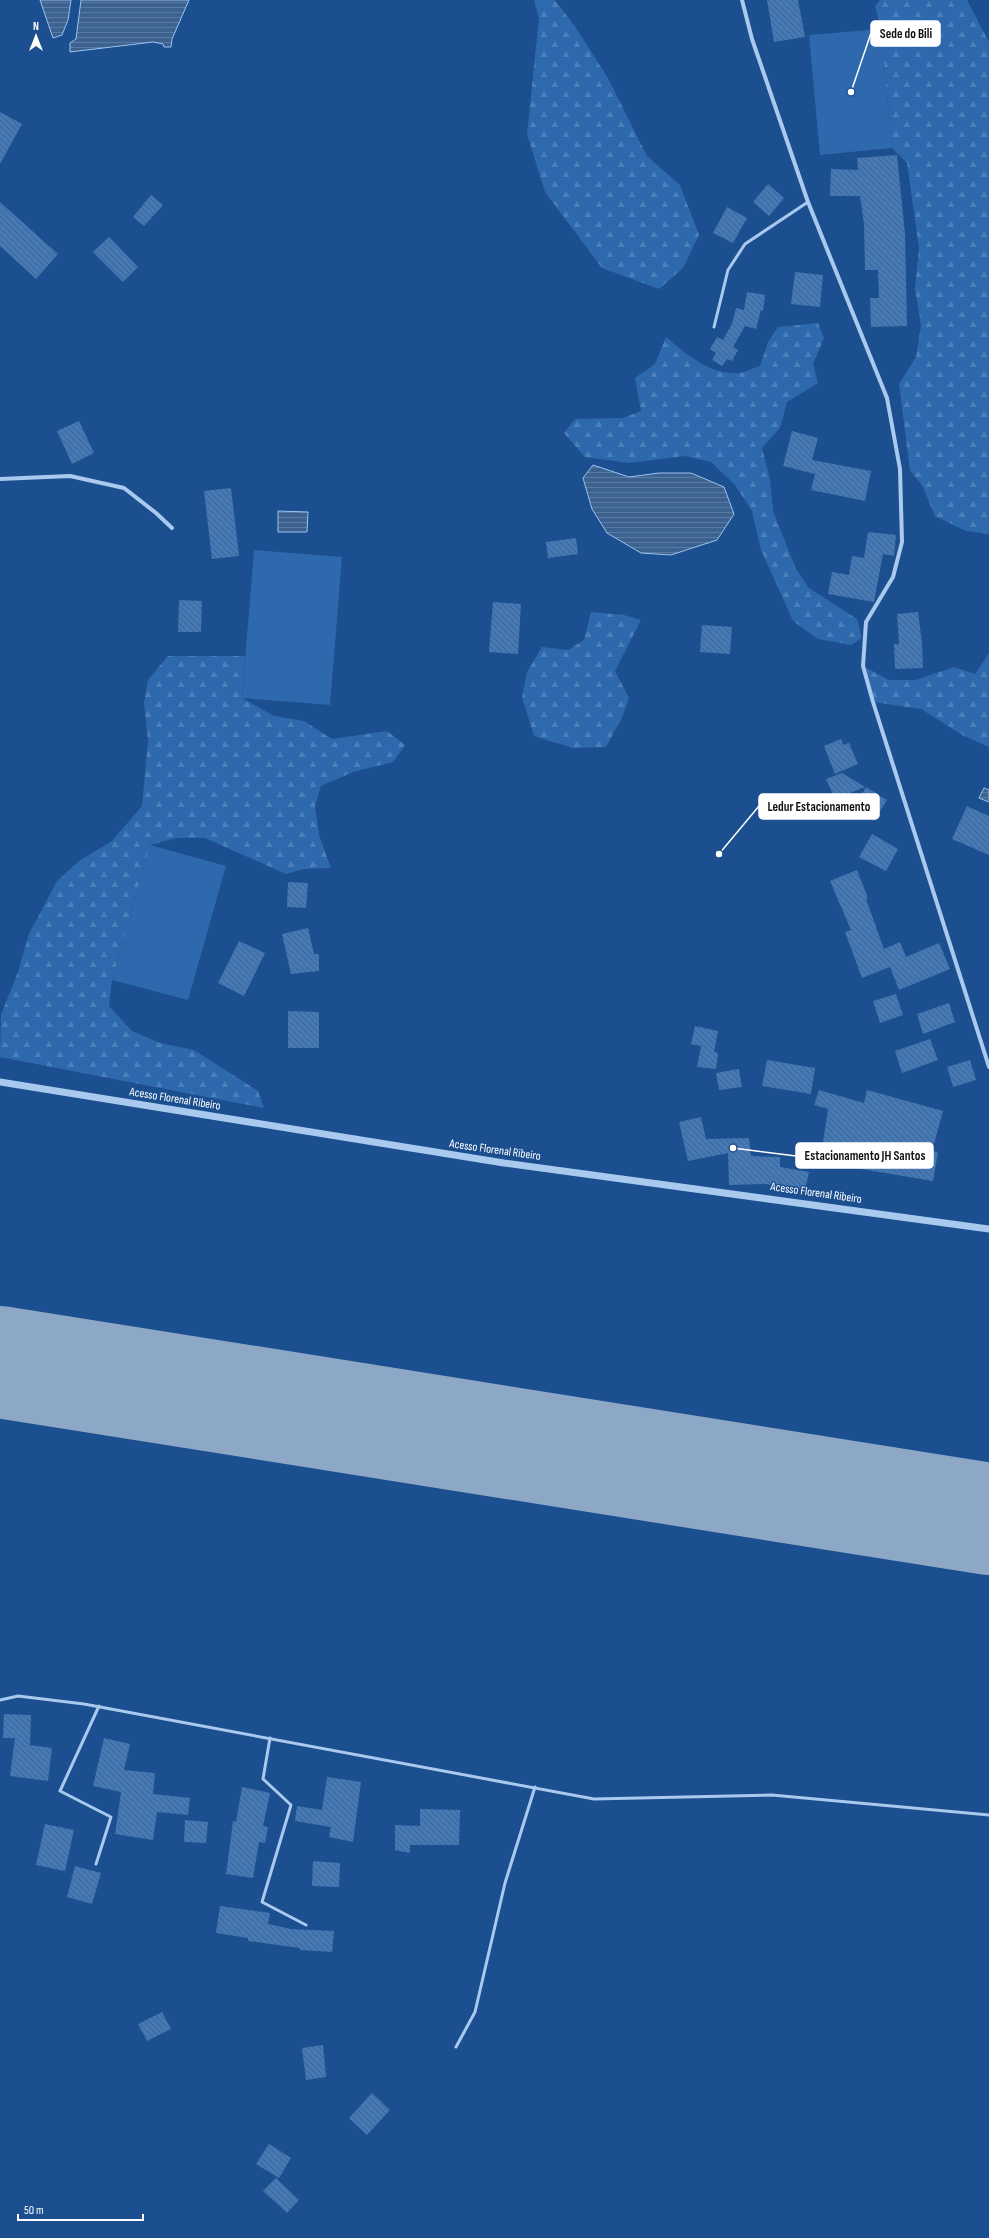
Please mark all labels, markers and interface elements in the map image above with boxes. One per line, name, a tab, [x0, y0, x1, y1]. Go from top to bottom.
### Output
north arrow	[16, 16, 56, 56]
text: N	[33, 20, 39, 33]
callout: Sede do Bili	[871, 21, 940, 46]
text: Sede do Bili	[880, 26, 933, 42]
callout: Ledur Estacionamento	[759, 794, 879, 819]
text: Ledur Estacionamento	[767, 799, 871, 815]
street label: Acesso Florenal Ribeiro	[127, 1084, 222, 1114]
street label: Acesso Florenal Ribeiro	[447, 1136, 542, 1164]
callout: Estacionamento JH Santos	[796, 1143, 933, 1168]
text: Estacionamento JH Santos	[805, 1148, 925, 1164]
street label: Acesso Florenal Ribeiro	[768, 1179, 863, 1207]
scale bar	[18, 2196, 143, 2222]
text: 50 m	[24, 2203, 44, 2218]

